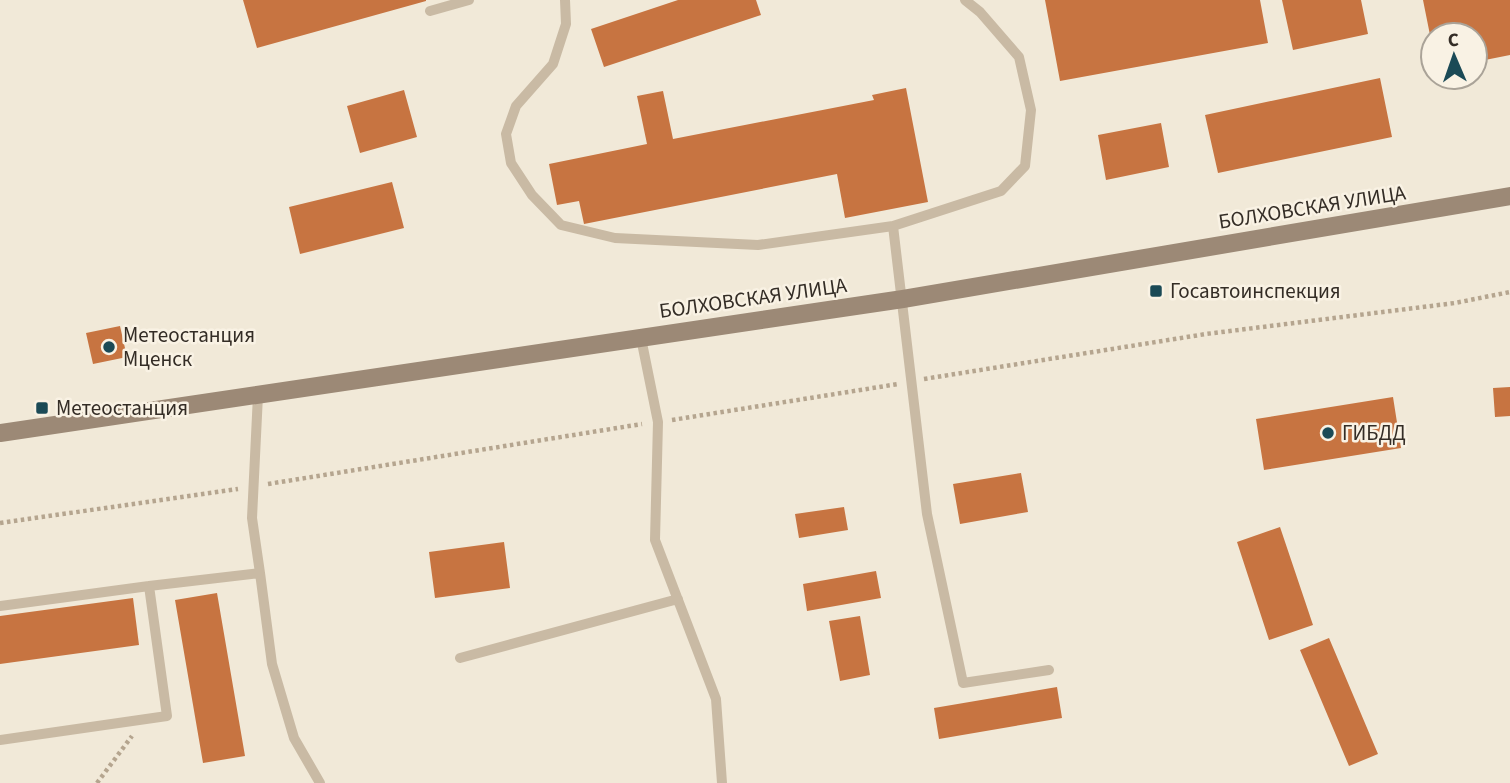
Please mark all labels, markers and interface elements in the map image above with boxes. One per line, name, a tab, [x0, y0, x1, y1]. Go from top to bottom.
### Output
north arrow	[1419, 21, 1489, 91]
text: С	[1447, 27, 1459, 54]
street label: БОЛХОВСКАЯ УЛИЦА	[1216, 177, 1408, 237]
street label: БОЛХОВСКАЯ УЛИЦА	[657, 270, 849, 326]
place label: Госавтоинспекция	[1170, 276, 1341, 306]
marker: Госавтоинспекция	[1148, 283, 1164, 299]
place label: Метеостанция Мценск	[123, 320, 255, 374]
marker: Метеостанция Мценск	[101, 339, 117, 355]
place label: Метеостанция	[56, 393, 188, 423]
marker: Метеостанция	[34, 400, 50, 416]
place label: ГИБДД	[1342, 418, 1406, 448]
marker: ГИБДД	[1320, 425, 1336, 441]

